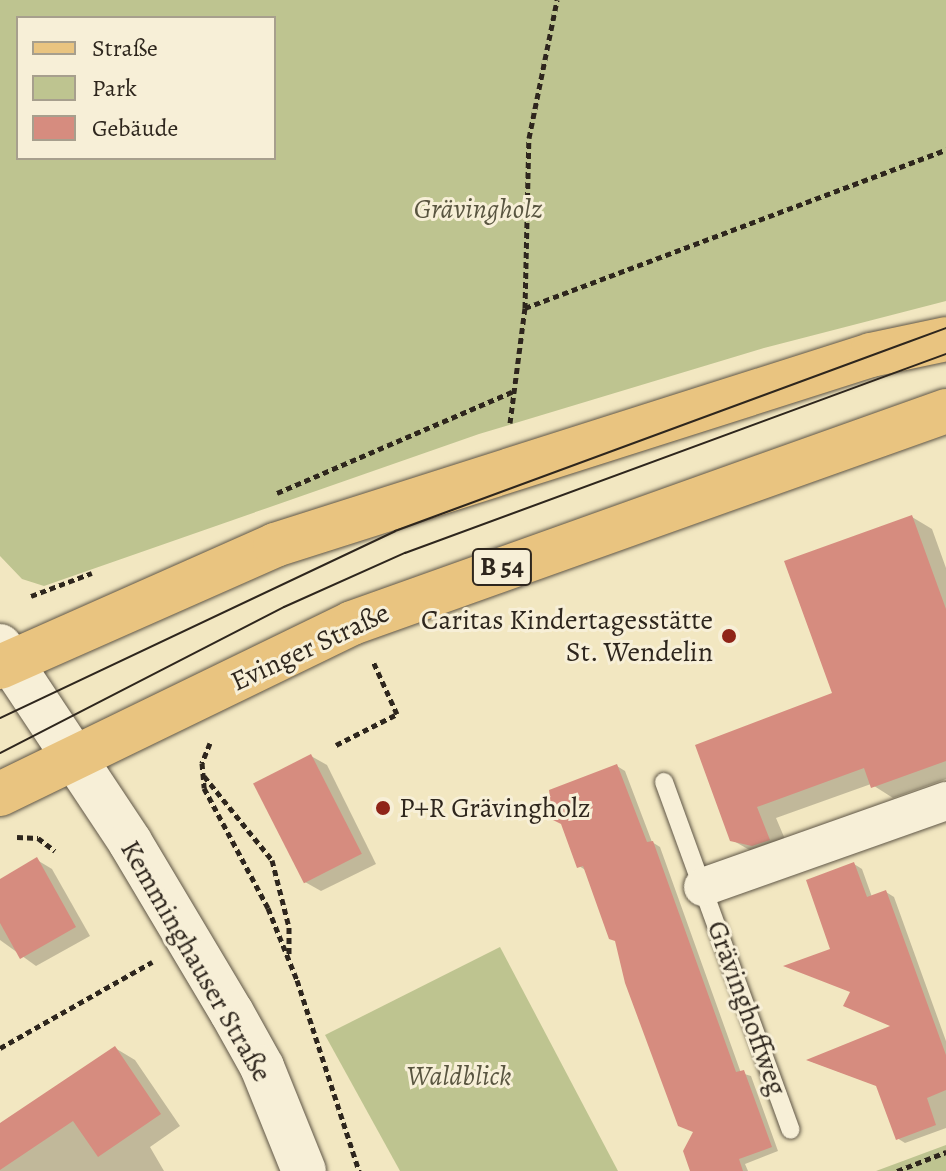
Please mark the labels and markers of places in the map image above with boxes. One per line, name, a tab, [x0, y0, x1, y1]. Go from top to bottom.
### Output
place label: Caritas Kindertagesstätte St. Wendelin	[421, 603, 713, 669]
marker: Caritas Kindertagesstätte St. Wendelin	[720, 627, 738, 645]
place label: P+R Grävingholz	[399, 791, 591, 825]
marker: P+R Grävingholz	[374, 799, 392, 817]

